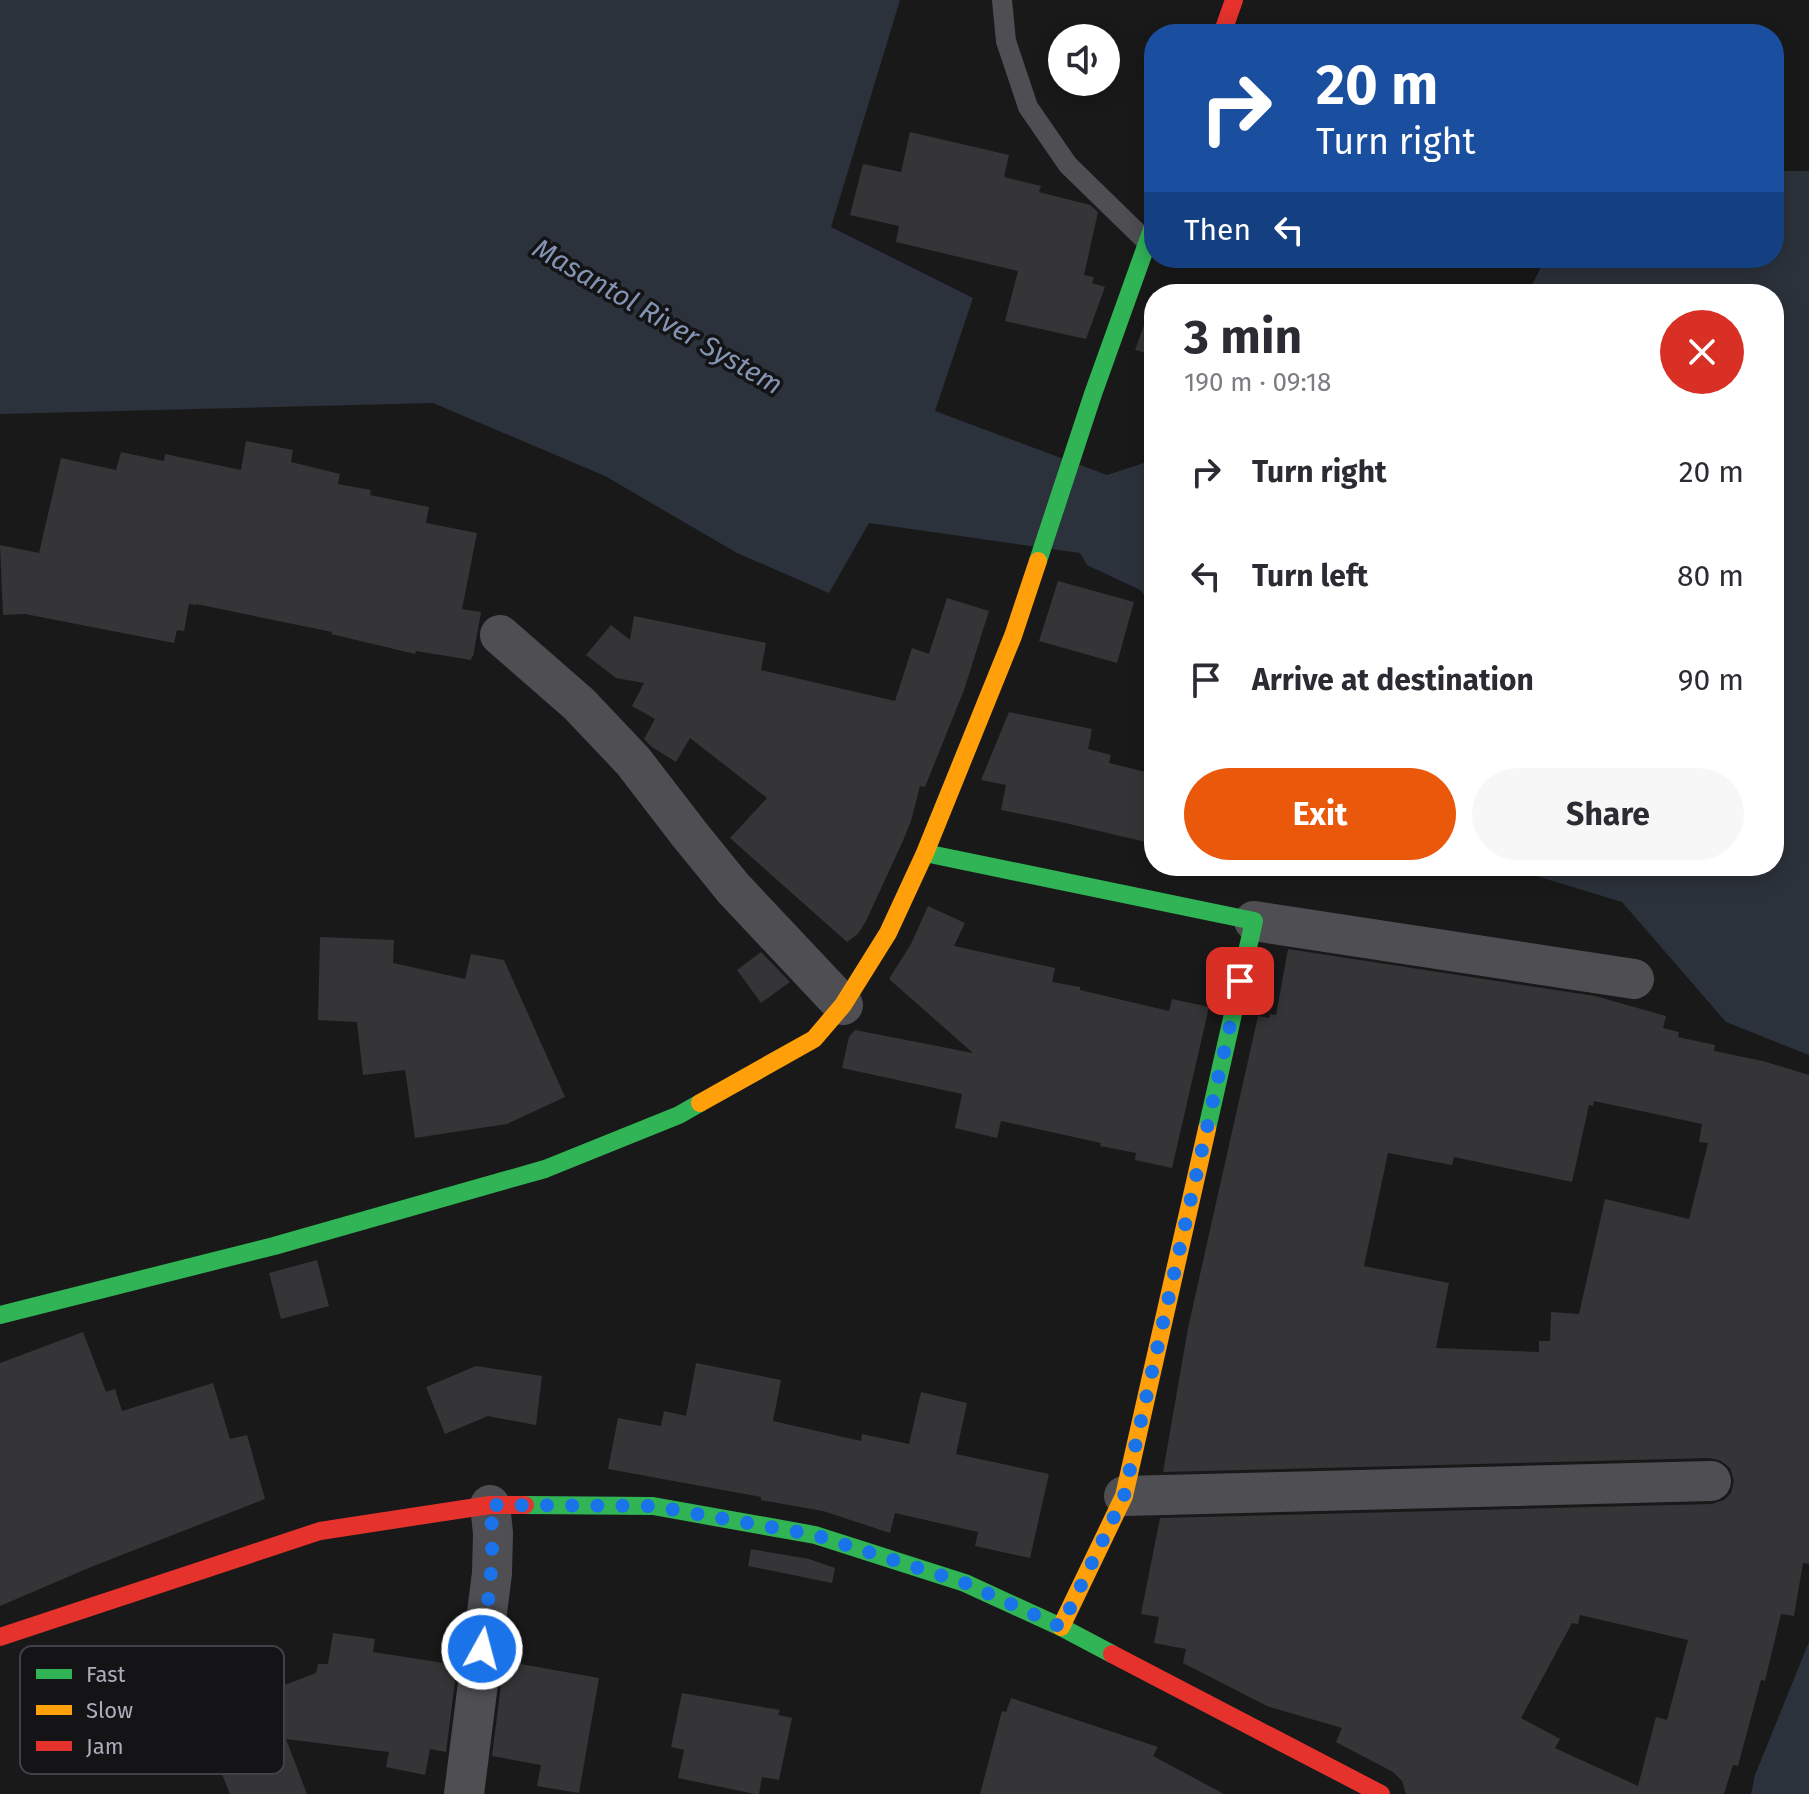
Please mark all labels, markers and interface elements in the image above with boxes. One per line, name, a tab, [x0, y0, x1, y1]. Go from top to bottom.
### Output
map controls	[1048, 24, 1120, 96]
button: sound	[1048, 24, 1120, 96]
text: 20 m	[1316, 52, 1438, 119]
icon: right	[1184, 56, 1288, 160]
text: Turn right	[1316, 120, 1476, 164]
icon: left	[1267, 208, 1311, 252]
text: Then	[1184, 212, 1251, 248]
water label: Masantol River System	[527, 231, 788, 401]
text: 3 min	[1184, 308, 1302, 366]
button: close	[1660, 310, 1744, 394]
text: 190 m · 09:18	[1184, 367, 1331, 398]
icon: right	[1184, 450, 1228, 494]
text: Turn right	[1252, 454, 1387, 490]
text: 20 m	[1679, 454, 1744, 490]
icon: left	[1184, 554, 1228, 598]
text: Turn left	[1252, 558, 1368, 594]
text: 80 m	[1677, 558, 1744, 594]
icon: arrive	[1184, 658, 1228, 702]
text: Arrive at destination	[1252, 662, 1534, 698]
text: 90 m	[1678, 662, 1744, 698]
button: Exit	[1184, 768, 1456, 860]
button: Share	[1472, 768, 1744, 860]
pin	[1206, 947, 1274, 1015]
icon: arrive	[1218, 959, 1262, 1003]
position arrow	[440, 1607, 524, 1691]
legend	[20, 1646, 284, 1774]
text: Fast	[86, 1661, 126, 1688]
text: Slow	[86, 1697, 133, 1724]
text: Jam	[86, 1733, 124, 1760]

